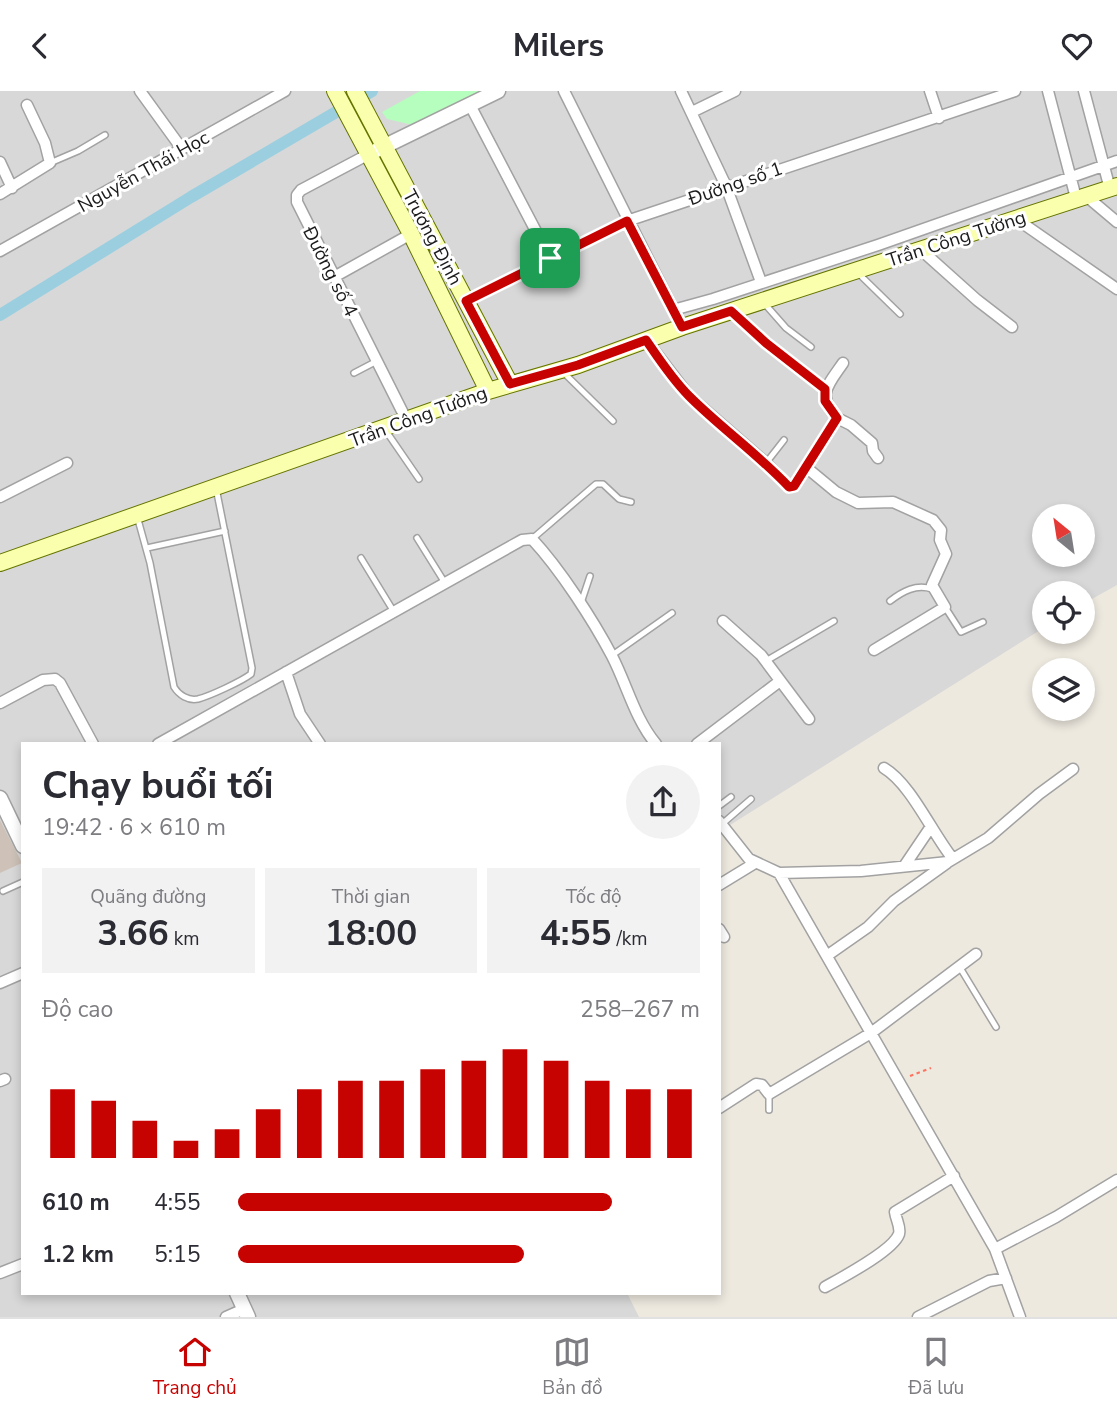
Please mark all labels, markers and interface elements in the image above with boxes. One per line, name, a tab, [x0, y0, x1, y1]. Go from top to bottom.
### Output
text: Milers	[513, 24, 604, 67]
icon: back	[21, 27, 59, 65]
icon: heart	[1058, 27, 1096, 65]
street label: Nguyễn Thái Học	[73, 125, 214, 219]
street label: Đường số 1	[684, 156, 786, 213]
street label: Trương Định	[396, 185, 468, 290]
street label: Trần Công Tường	[883, 204, 1029, 274]
street label: Đường số 4	[296, 221, 364, 321]
pin	[520, 228, 580, 288]
icon: arrive	[531, 239, 569, 277]
street label: Trần Công Tường	[346, 380, 491, 454]
north arrow	[1032, 504, 1096, 567]
map controls	[1032, 504, 1095, 721]
button: locate	[1032, 581, 1095, 644]
button: layers	[1032, 658, 1095, 721]
text: Chạy buổi tối	[42, 760, 274, 811]
button: share	[626, 765, 700, 839]
text: 19:42 · 6 × 610 m	[42, 812, 226, 843]
text: Quãng đường	[90, 884, 207, 910]
text: Thời gian	[332, 884, 410, 910]
text: Tốc độ	[566, 884, 622, 910]
text: 3.66	[97, 910, 169, 957]
text: 18:00	[325, 910, 417, 957]
text: 4:55	[540, 910, 612, 957]
text: km	[169, 926, 200, 952]
text: /km	[612, 926, 647, 952]
text: Độ cao	[42, 994, 113, 1025]
text: 258–267 m	[580, 994, 700, 1025]
text: 610 m	[42, 1187, 110, 1218]
text: 4:55	[154, 1187, 201, 1218]
text: 1.2 km	[42, 1239, 114, 1270]
text: 5:15	[154, 1239, 201, 1270]
tab: Trang chủ	[153, 1333, 237, 1401]
tab: Bản đồ	[542, 1333, 603, 1401]
tab: Đã lưu	[908, 1333, 964, 1401]

